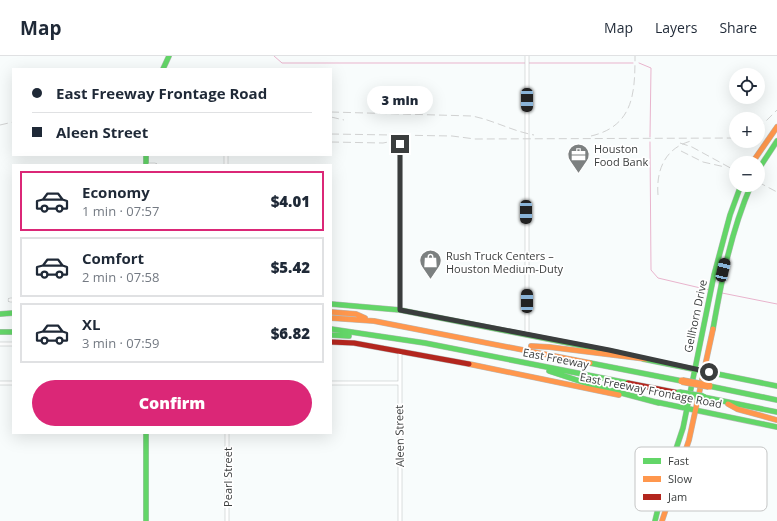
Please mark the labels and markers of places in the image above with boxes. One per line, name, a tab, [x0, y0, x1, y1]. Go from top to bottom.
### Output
office icon: Houston Food Bank	[565, 141, 591, 174]
place label: Houston Food Bank	[594, 141, 648, 169]
shop icon: Rush Truck Centers – Houston Medium-Duty	[417, 248, 443, 281]
place label: Rush Truck Centers – Houston Medium-Duty	[446, 248, 564, 276]

